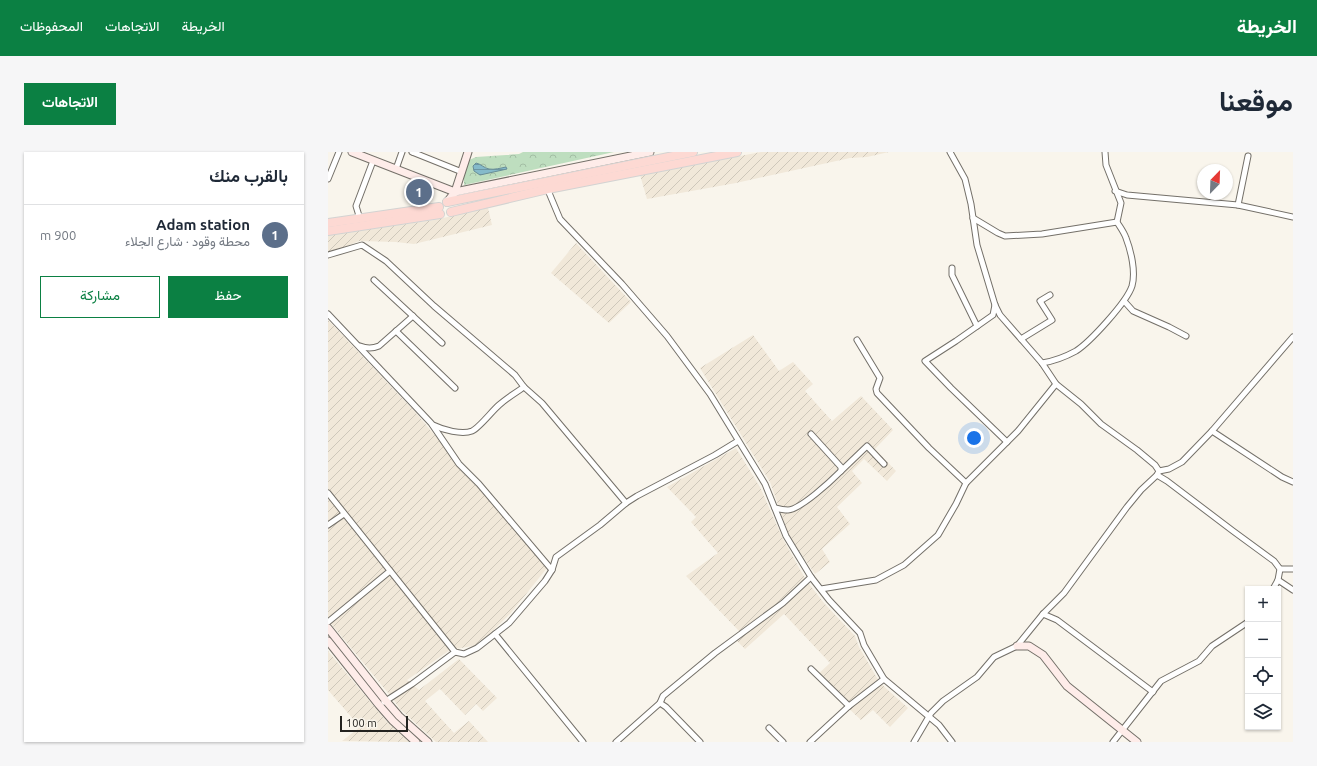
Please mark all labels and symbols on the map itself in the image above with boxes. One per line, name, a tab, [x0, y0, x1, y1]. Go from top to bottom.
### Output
north arrow	[1197, 164, 1233, 200]
pin: 1	[406, 177, 432, 207]
your location	[964, 428, 984, 448]
scale bar	[340, 714, 408, 733]

